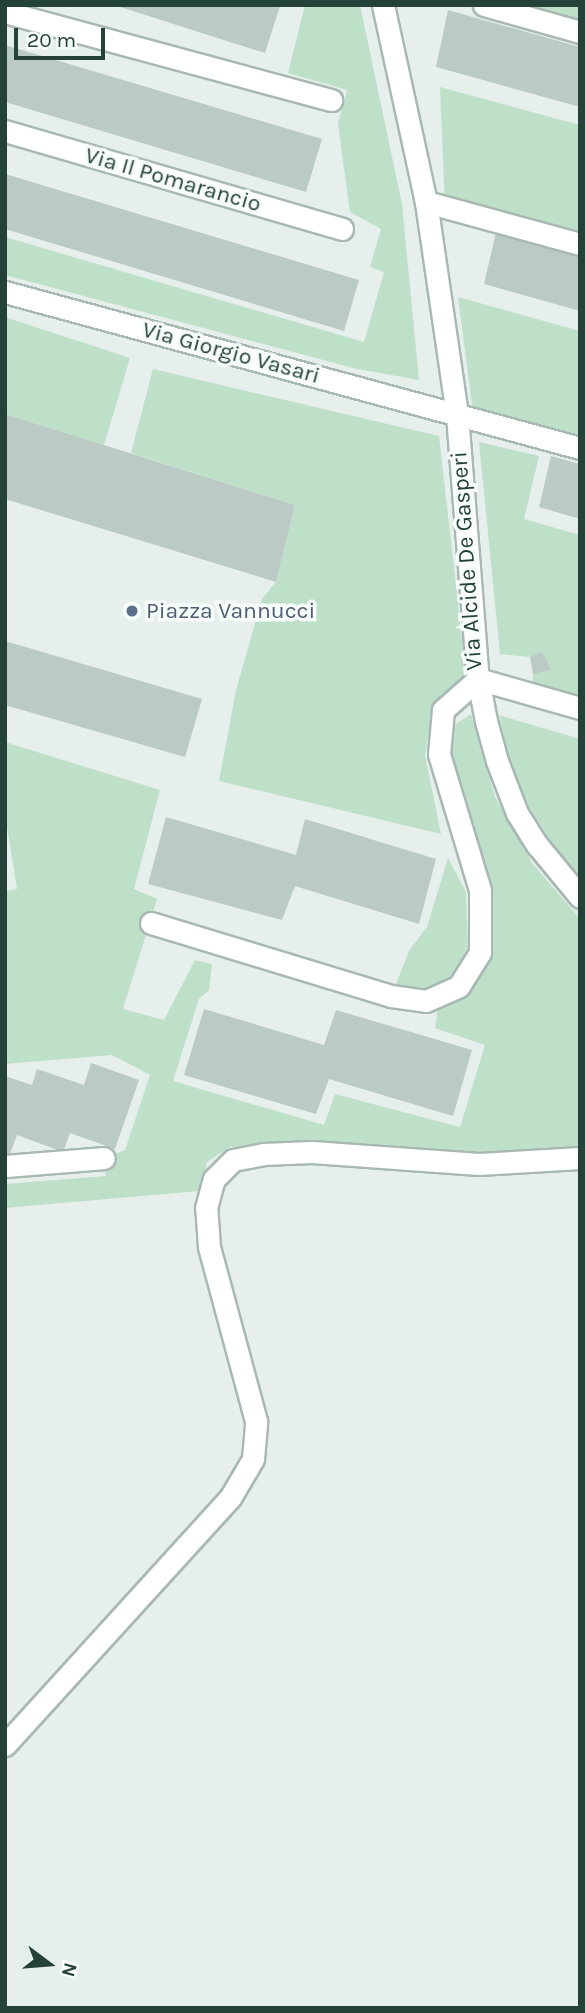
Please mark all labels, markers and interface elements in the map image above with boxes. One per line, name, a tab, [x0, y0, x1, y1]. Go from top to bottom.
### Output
scale bar	[18, 14, 108, 58]
text: 20 m	[27, 28, 76, 52]
street label: Via Il Pomarancio	[82, 142, 264, 218]
street label: Via Giorgio Vasari	[139, 316, 323, 390]
street label: Via Alcide De Gasperi	[446, 450, 488, 672]
place label: Piazza Vannucci	[146, 597, 315, 625]
marker: Piazza Vannucci	[124, 603, 140, 619]
north arrow	[14, 1929, 84, 1999]
text: N	[57, 1960, 82, 1979]

